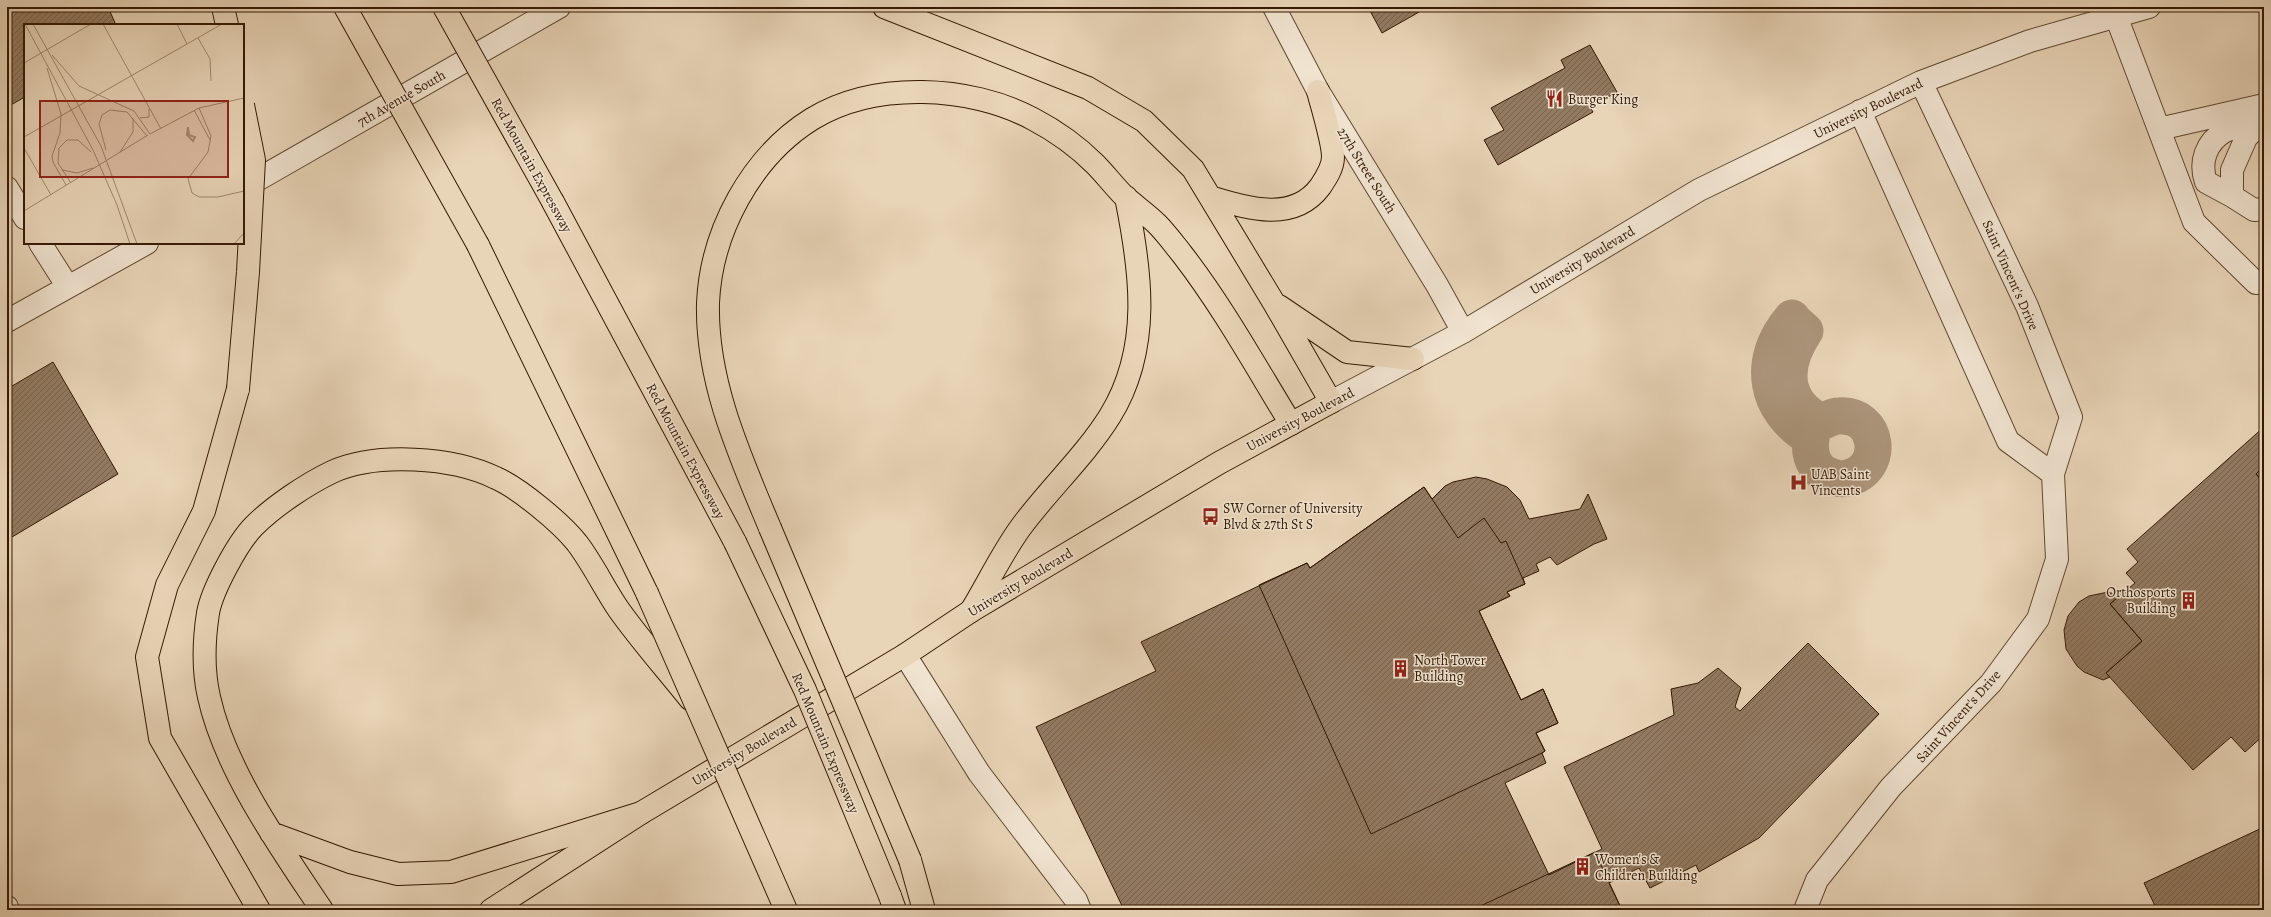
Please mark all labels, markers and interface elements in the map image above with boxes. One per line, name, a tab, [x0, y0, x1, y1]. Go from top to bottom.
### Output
inset map	[24, 24, 244, 244]
street label: 7th Avenue South	[354, 65, 449, 131]
street label: University Boulevard	[1810, 74, 1926, 143]
restaurant icon: Burger King	[1545, 89, 1565, 109]
place label: Burger King	[1568, 90, 1638, 109]
street label: Red Mountain Expressway	[487, 94, 577, 237]
street label: 27th Street South	[1332, 124, 1401, 217]
street label: Saint Vincent's Drive	[1978, 217, 2043, 333]
street label: University Boulevard	[1526, 221, 1639, 299]
street label: Red Mountain Expressway	[642, 380, 730, 523]
street label: University Boulevard	[1243, 383, 1358, 456]
place label: UAB Saint Vincents	[1810, 465, 1870, 500]
hospital icon: UAB Saint Vincents	[1788, 472, 1808, 492]
place label: SW Corner of University Blvd & 27th St S	[1223, 499, 1363, 534]
bus stop icon: SW Corner of University Blvd & 27th St S	[1200, 506, 1220, 526]
street label: University Boulevard	[964, 543, 1077, 621]
place label: Orthosports Building	[2106, 583, 2176, 618]
building icon: Orthosports Building	[2179, 590, 2199, 610]
place label: North Tower Building	[1414, 651, 1486, 686]
building icon: North Tower Building	[1391, 658, 1411, 678]
street label: Saint Vincent's Drive	[1912, 666, 2005, 767]
street label: Red Mountain Expressway	[787, 670, 864, 817]
street label: University Boulevard	[688, 712, 801, 790]
place label: Women's & Children Building	[1594, 850, 1698, 885]
building icon: Women's & Children Building	[1572, 857, 1592, 877]

